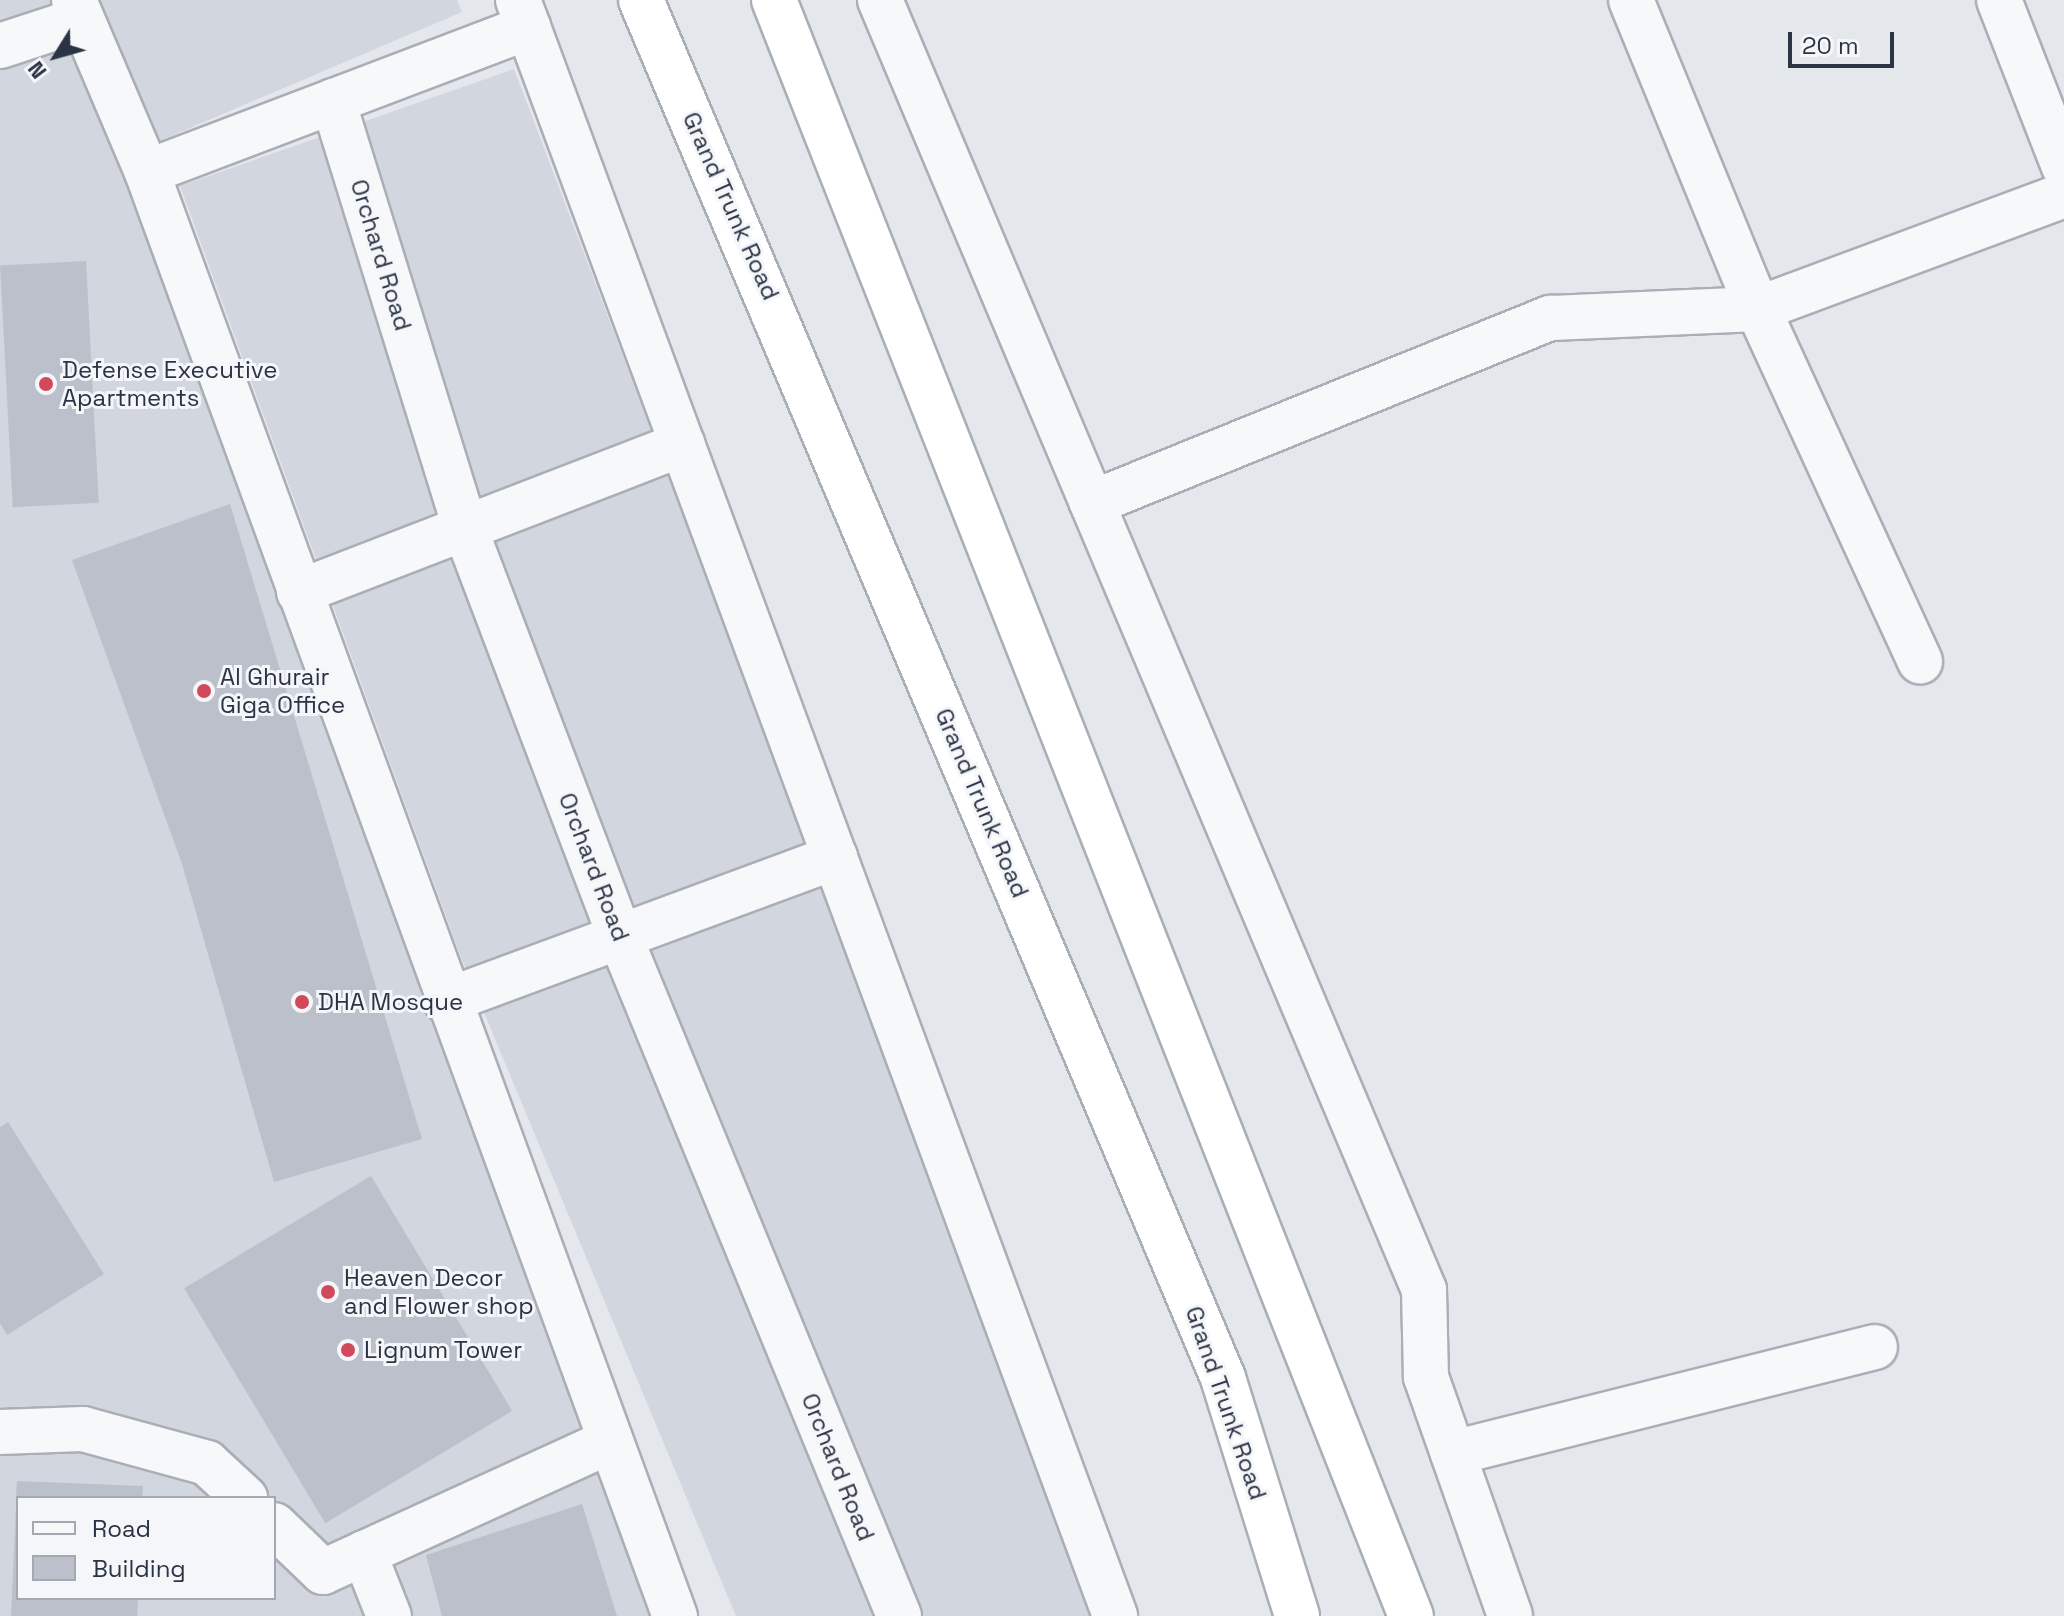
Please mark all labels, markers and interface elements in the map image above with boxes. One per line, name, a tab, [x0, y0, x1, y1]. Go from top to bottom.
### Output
north arrow	[16, 16, 96, 96]
scale bar	[1792, 16, 1898, 66]
text: 20 m	[1802, 30, 1859, 61]
text: N	[21, 56, 52, 85]
street label: Grand Trunk Road	[676, 107, 786, 305]
street label: Orchard Road	[344, 176, 418, 334]
place label: Defense Executive Apartments	[62, 356, 277, 412]
marker: Defense Executive Apartments	[37, 375, 55, 393]
place label: Al Ghurair Giga Office	[220, 663, 345, 719]
marker: Al Ghurair Giga Office	[195, 682, 213, 700]
street label: Grand Trunk Road	[929, 704, 1035, 902]
street label: Orchard Road	[552, 789, 636, 945]
place label: DHA Mosque	[318, 988, 464, 1016]
marker: DHA Mosque	[293, 993, 311, 1011]
place label: Heaven Decor and Flower shop	[344, 1264, 534, 1320]
marker: Heaven Decor and Flower shop	[319, 1283, 337, 1301]
street label: Grand Trunk Road	[1179, 1302, 1273, 1504]
place label: Lignum Tower	[364, 1336, 523, 1364]
marker: Lignum Tower	[339, 1341, 357, 1359]
street label: Orchard Road	[795, 1389, 881, 1545]
legend	[16, 1496, 276, 1600]
text: Road	[92, 1513, 151, 1544]
text: Building	[92, 1553, 186, 1584]

